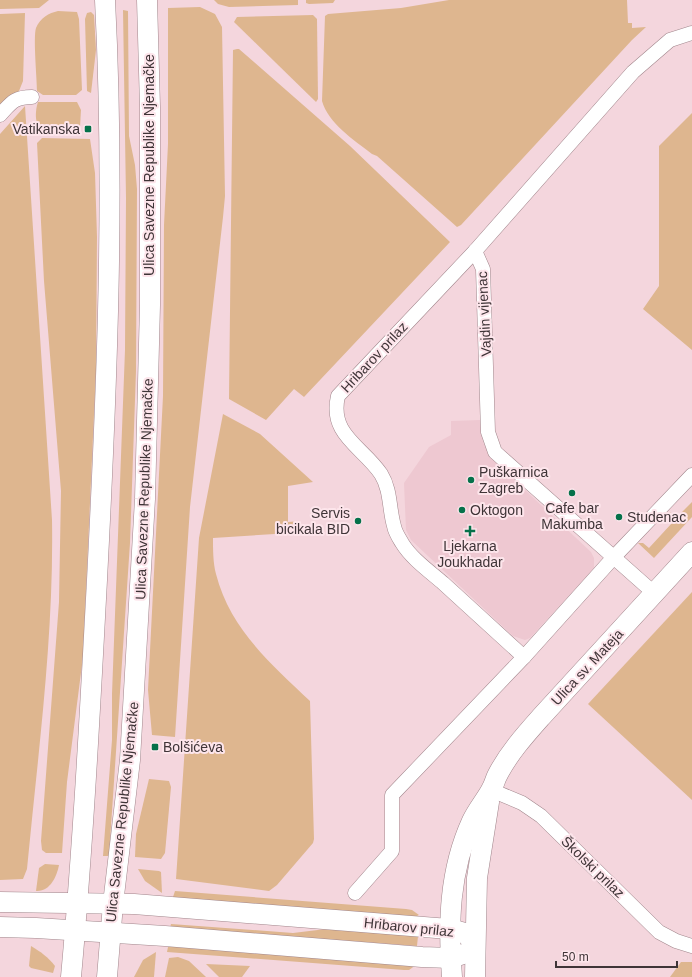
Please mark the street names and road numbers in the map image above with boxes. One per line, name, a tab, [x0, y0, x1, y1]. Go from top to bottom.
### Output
street label: Ulica Savezne Republike Njemačke	[141, 54, 157, 276]
street label: Vajdin vijenac	[474, 271, 494, 357]
street label: Hribarov prilaz	[337, 319, 411, 395]
street label: Ulica Savezne Republike Njemačke	[132, 378, 156, 600]
street label: Ulica sv. Mateja	[548, 626, 626, 708]
street label: Ulica Savezne Republike Njemačke	[102, 701, 142, 923]
street label: Školski prilaz	[558, 833, 628, 901]
street label: Hribarov prilaz	[363, 914, 455, 940]

